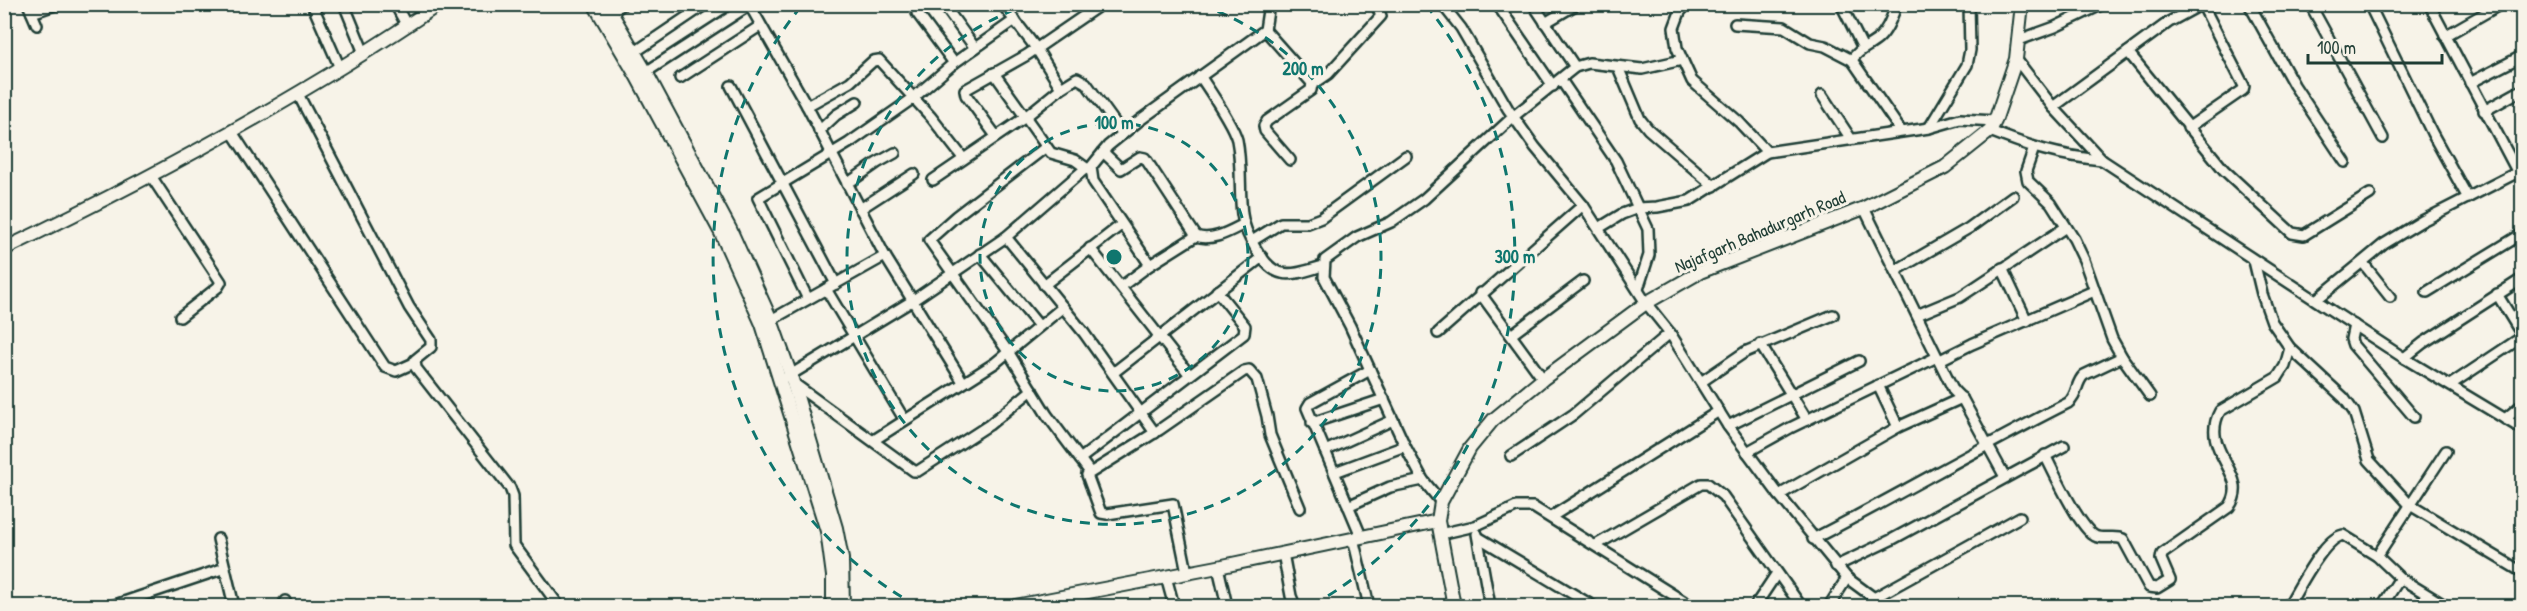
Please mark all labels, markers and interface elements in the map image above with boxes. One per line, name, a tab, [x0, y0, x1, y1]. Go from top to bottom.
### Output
scale bar	[2308, 27, 2442, 65]
text: 100 m	[2317, 35, 2356, 60]
text: 200 m	[1283, 56, 1323, 81]
text: 100 m	[1094, 110, 1134, 135]
street label: Najafgarh Bahadurgarh Road	[1671, 184, 1849, 279]
text: 300 m	[1495, 244, 1535, 269]
centre of rings	[1104, 247, 1124, 267]

